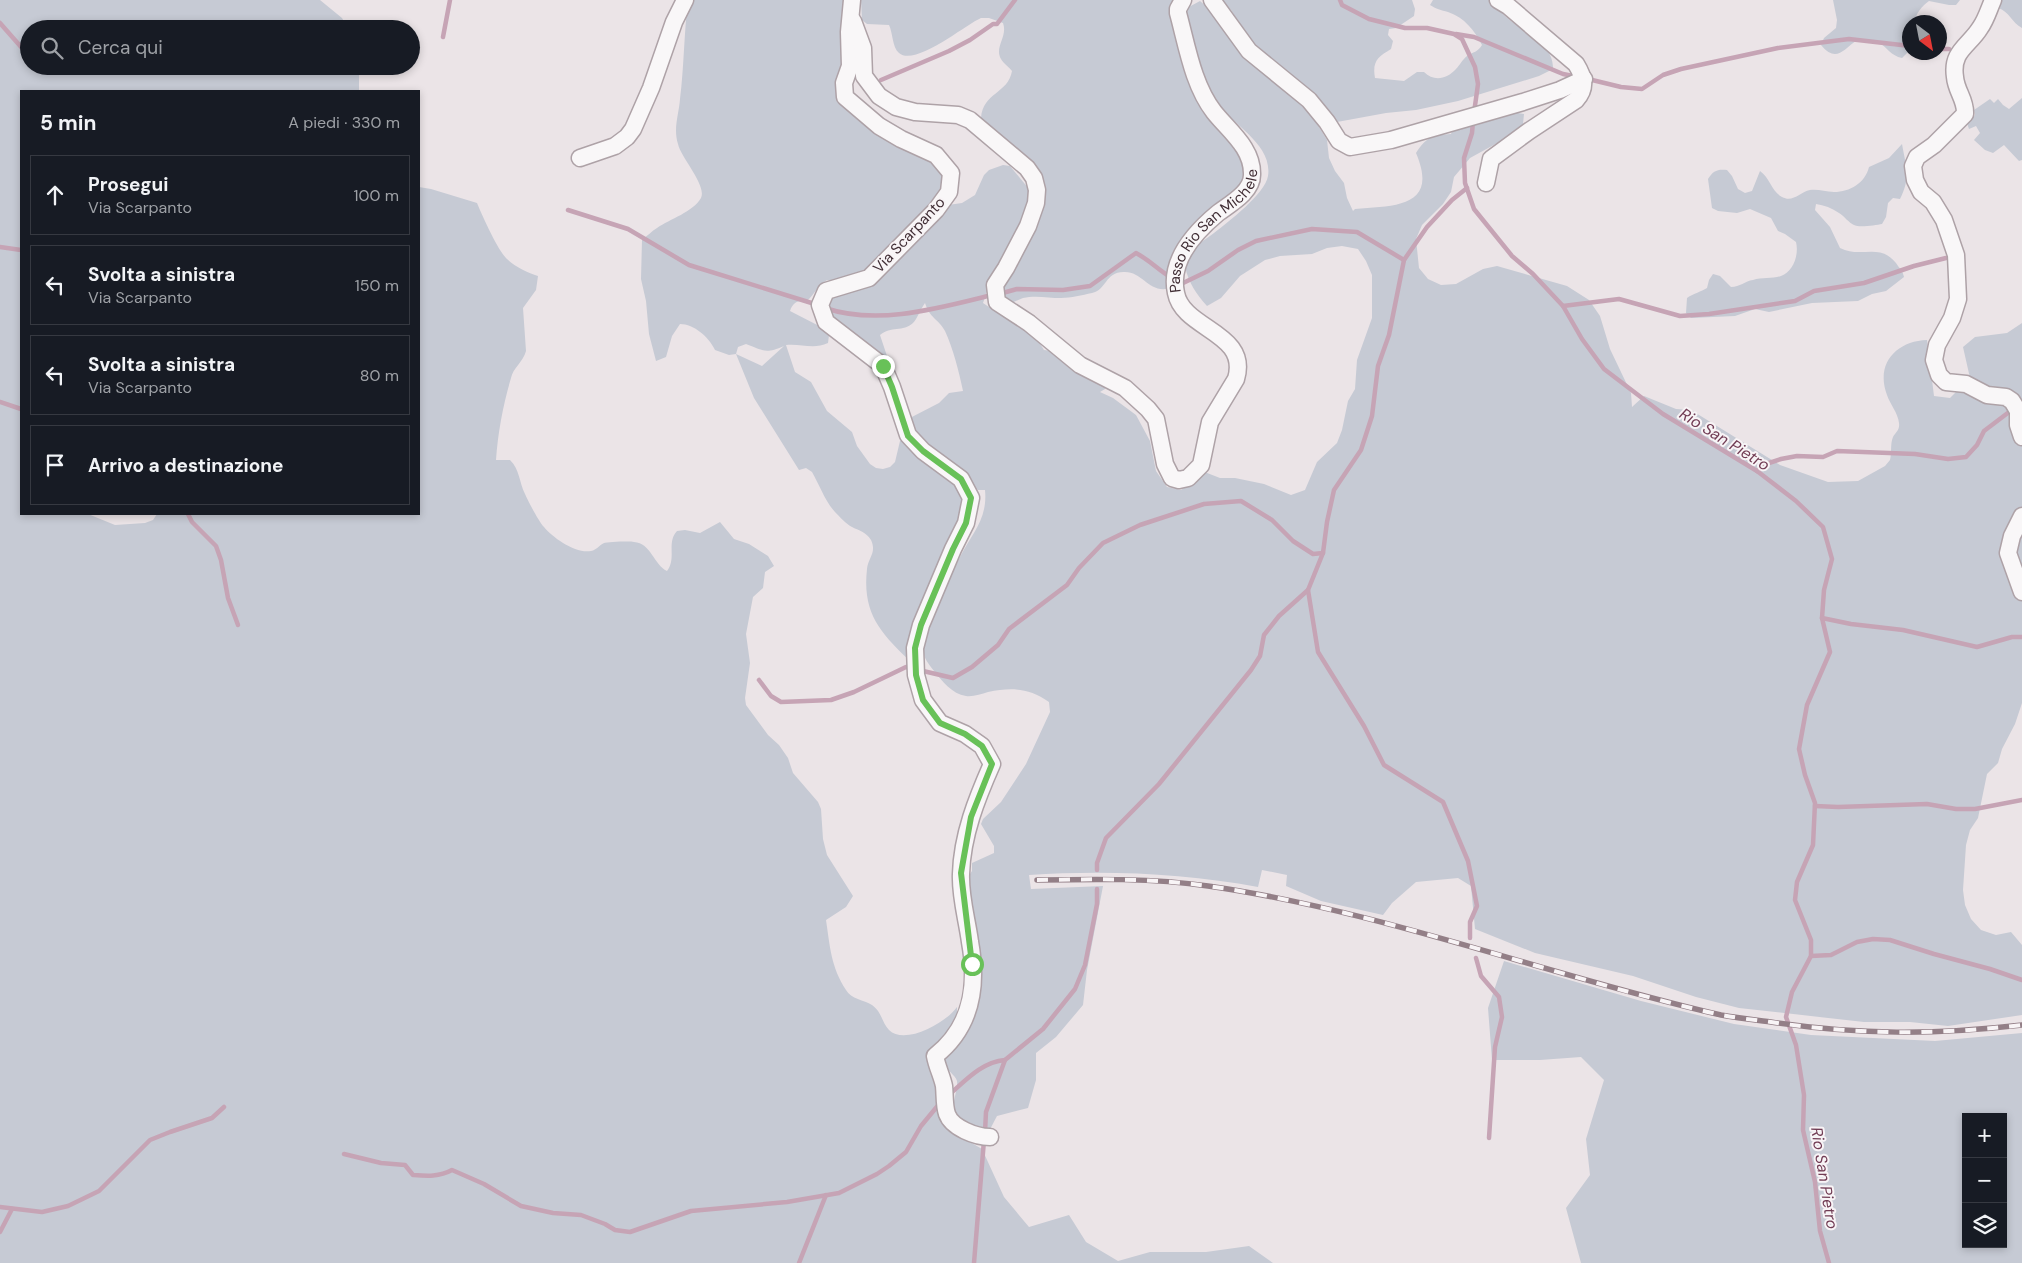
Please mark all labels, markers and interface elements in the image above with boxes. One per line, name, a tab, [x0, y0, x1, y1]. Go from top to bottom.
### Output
north arrow	[1902, 15, 1947, 60]
search box	[20, 20, 420, 75]
icon: search	[38, 34, 66, 62]
text: Cerca qui	[78, 35, 163, 60]
text: 5 min	[40, 109, 96, 137]
text: A piedi · 330 m	[288, 112, 400, 133]
street label: Passo Rio San Michele	[1165, 169, 1262, 294]
text: Prosegui	[88, 172, 168, 197]
icon: ahead	[41, 181, 69, 209]
text: 100 m	[354, 185, 399, 206]
street label: Via Scarpanto	[868, 192, 950, 277]
text: Via Scarpanto	[88, 197, 192, 218]
text: Svolta a sinistra	[88, 262, 235, 287]
icon: left	[41, 271, 69, 299]
text: 150 m	[355, 275, 399, 296]
text: Via Scarpanto	[88, 287, 192, 308]
text: Svolta a sinistra	[88, 352, 235, 377]
route end	[872, 355, 895, 378]
icon: left	[41, 361, 69, 389]
text: 80 m	[360, 365, 399, 386]
text: Via Scarpanto	[88, 377, 192, 398]
water label: Rio San Pietro	[1676, 403, 1774, 476]
icon: arrive	[41, 451, 69, 479]
text: Arrivo a destinazione	[88, 453, 283, 478]
route start	[961, 953, 984, 976]
map controls	[1962, 1113, 2007, 1248]
button: +	[1962, 1113, 2007, 1158]
water label: Rio San Pietro	[1806, 1126, 1843, 1231]
button: −	[1962, 1158, 2007, 1203]
button: layers	[1962, 1203, 2007, 1248]

